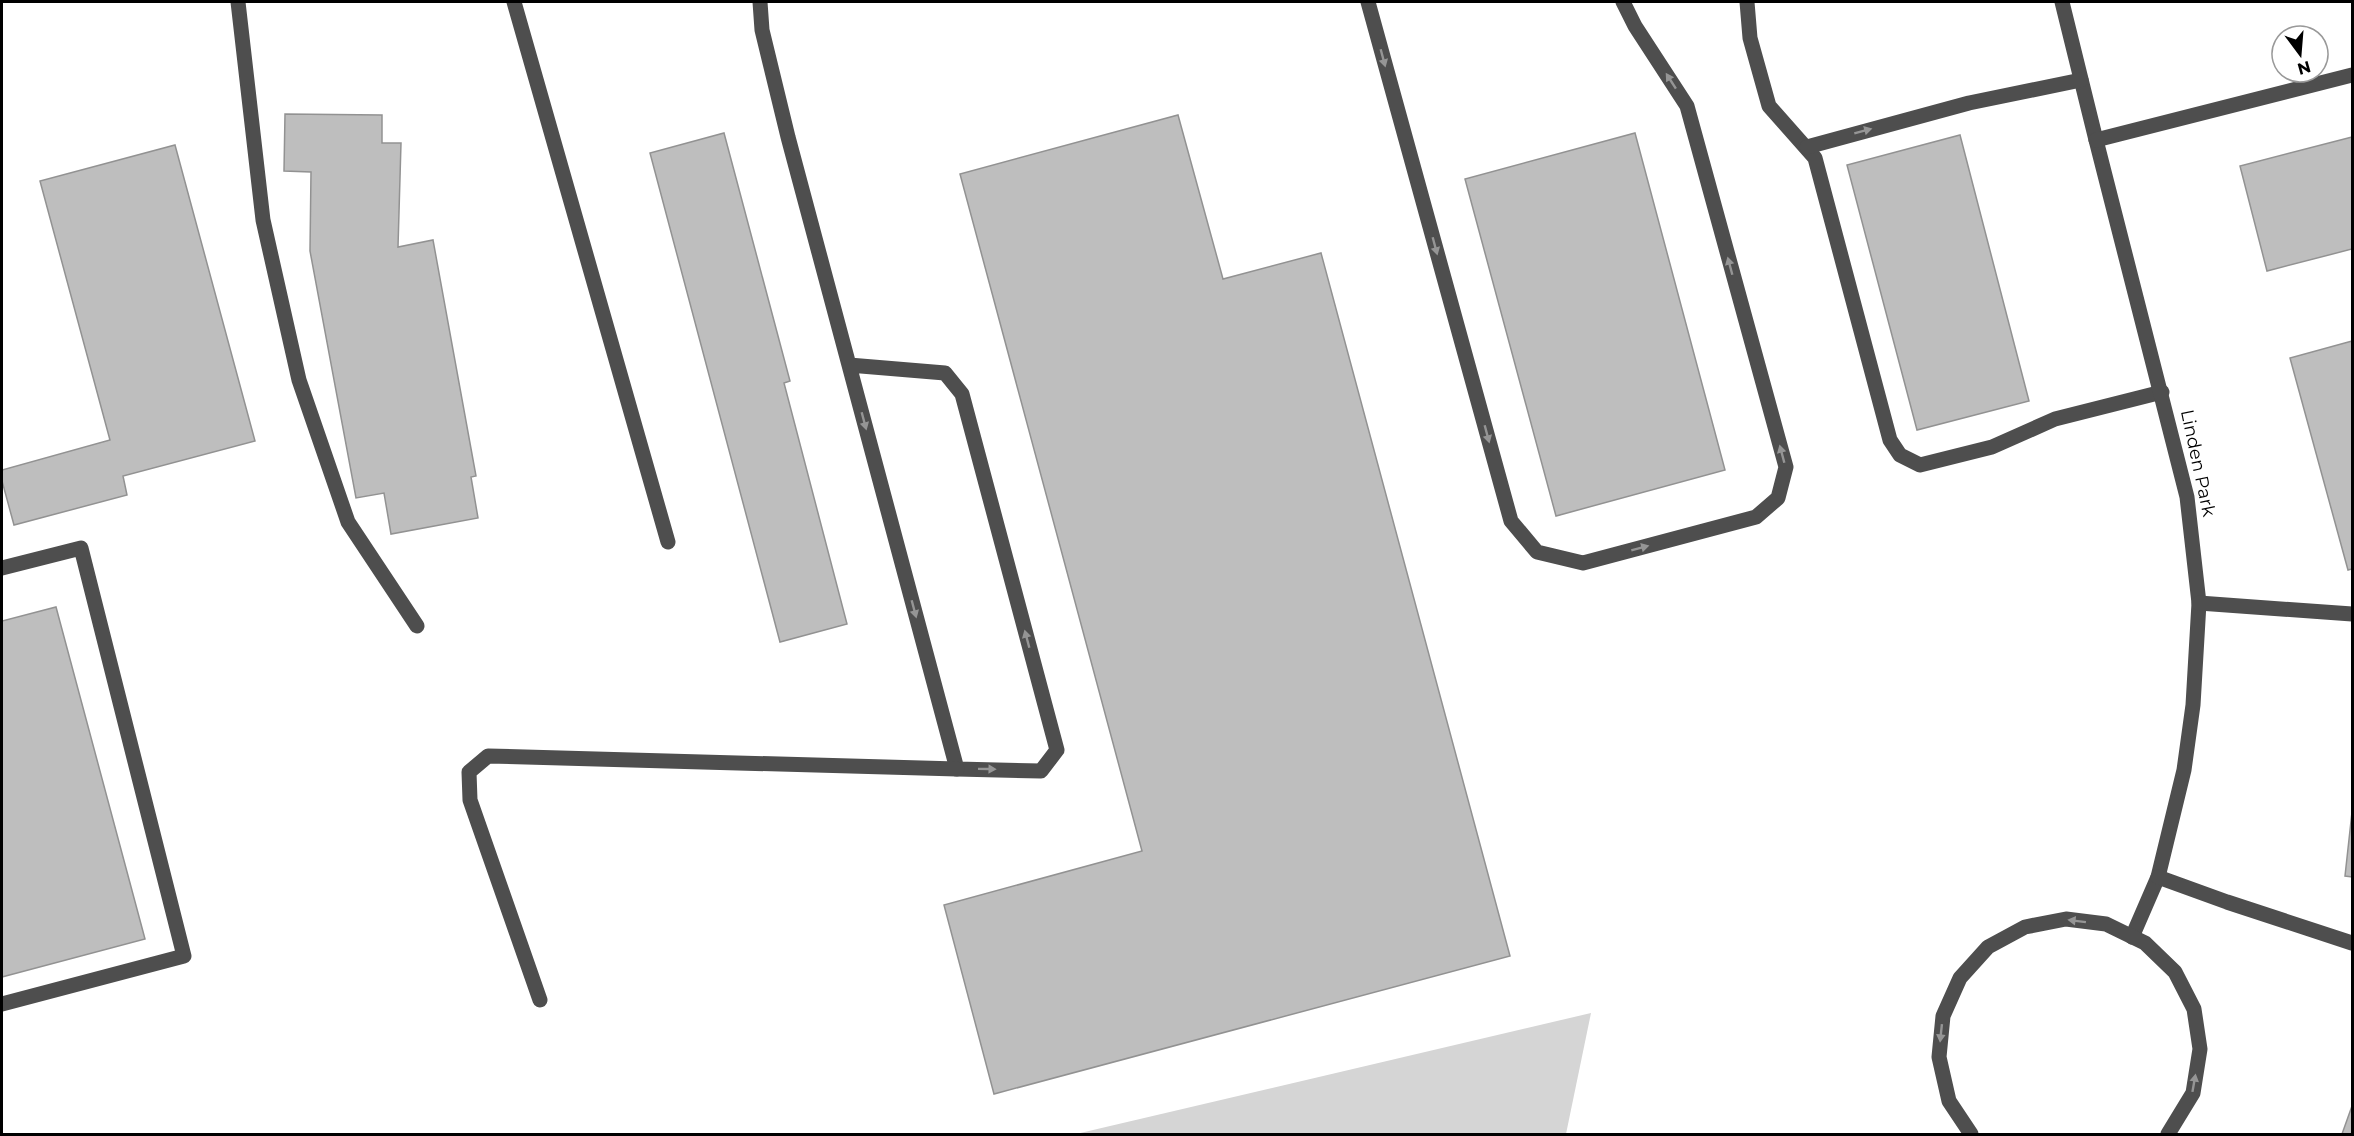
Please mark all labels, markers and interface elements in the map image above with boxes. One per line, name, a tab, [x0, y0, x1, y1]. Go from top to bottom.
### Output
north arrow	[2270, 24, 2330, 84]
one-way arrow	[1379, 49, 1389, 67]
text: N	[2295, 57, 2313, 79]
one-way arrow	[1665, 73, 1676, 90]
one-way arrow	[1854, 126, 1873, 136]
one-way arrow	[1431, 237, 1440, 255]
one-way arrow	[1725, 257, 1735, 275]
street label: Linden Park	[2176, 408, 2220, 519]
one-way arrow	[859, 412, 869, 430]
one-way arrow	[1483, 425, 1492, 443]
one-way arrow	[1777, 445, 1786, 463]
one-way arrow	[1631, 542, 1649, 552]
one-way arrow	[910, 601, 919, 619]
one-way arrow	[1022, 630, 1031, 648]
one-way arrow	[978, 765, 997, 774]
one-way arrow	[2067, 916, 2086, 926]
one-way arrow	[1936, 1024, 1946, 1043]
one-way arrow	[2190, 1074, 2199, 1093]

